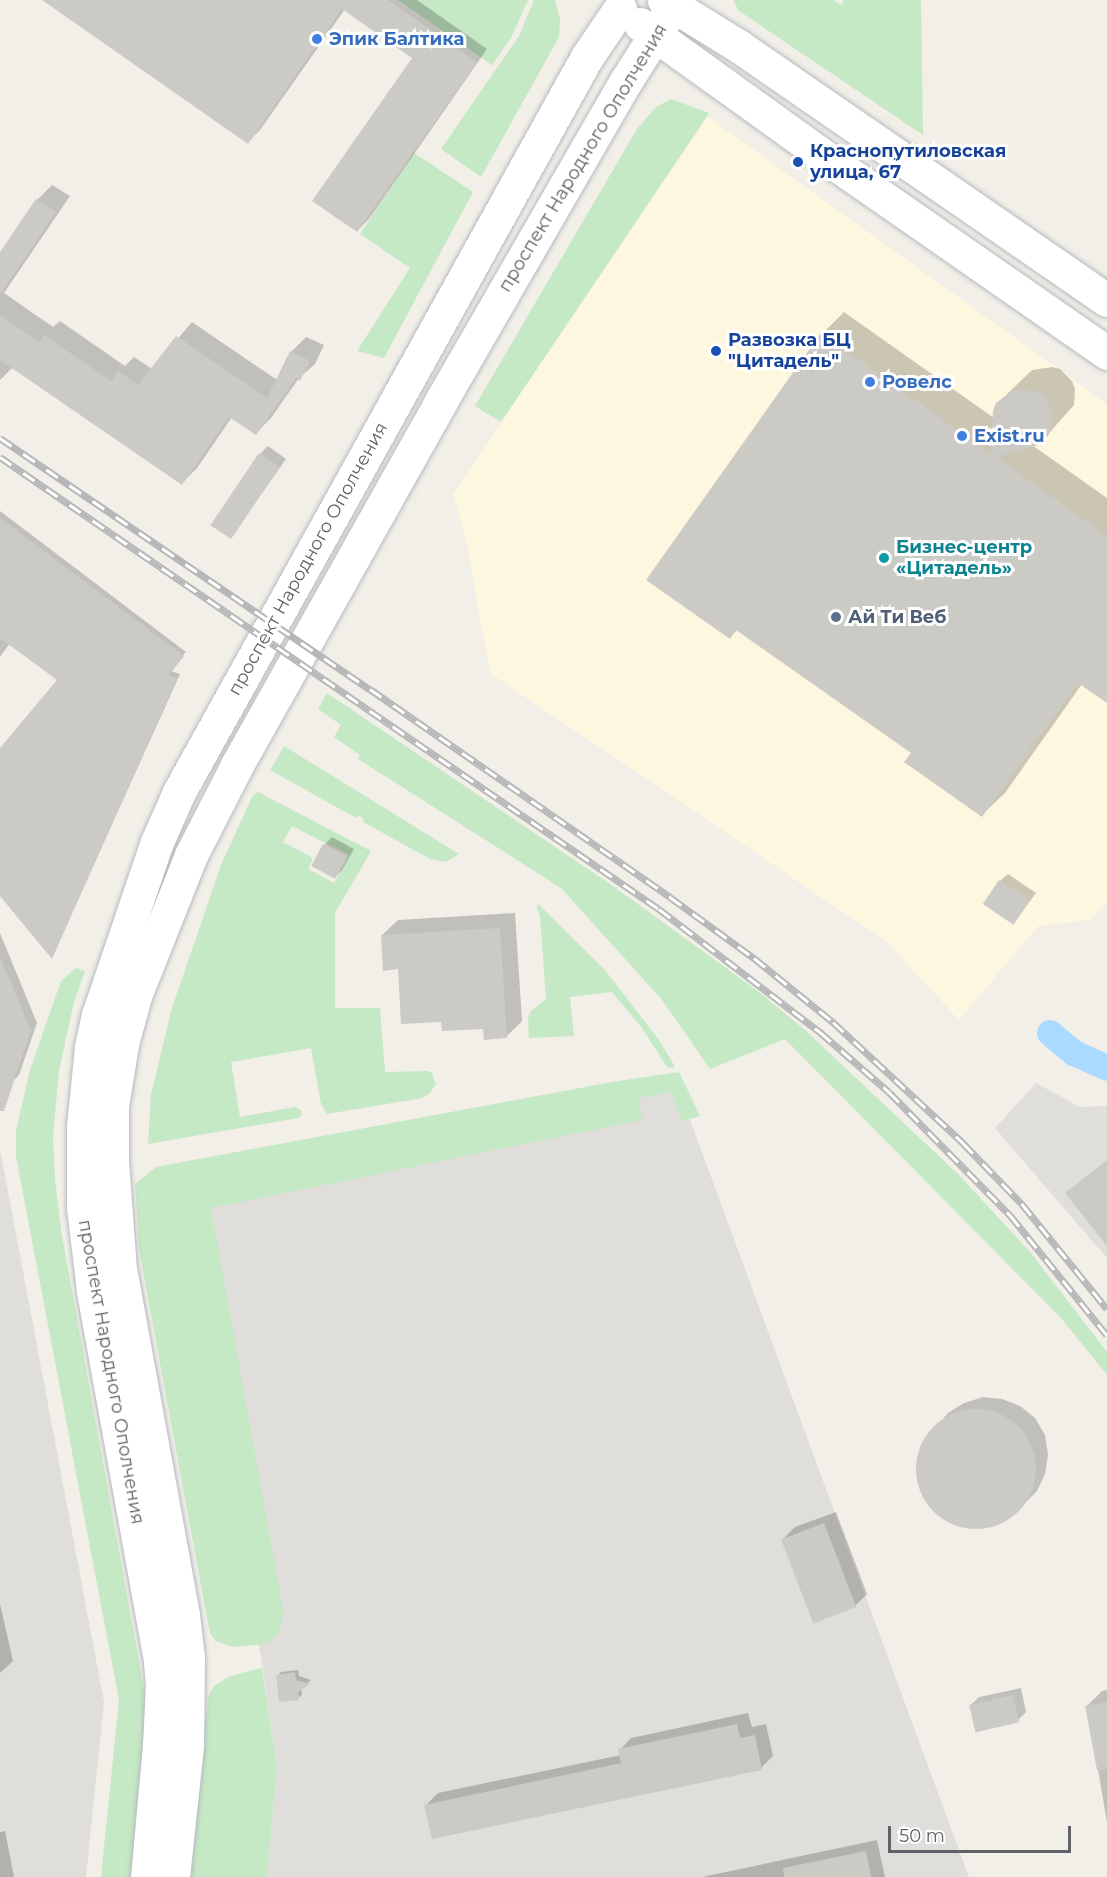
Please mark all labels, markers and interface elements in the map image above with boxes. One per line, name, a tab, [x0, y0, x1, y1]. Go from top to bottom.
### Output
street label: проспект Народного Ополчения	[494, 20, 672, 296]
place label: Эпик Балтика	[329, 28, 464, 50]
marker: Эпик Балтика	[310, 32, 324, 46]
place label: Краснопутиловская улица, 67	[810, 141, 1006, 184]
marker: Краснопутиловская улица, 67	[791, 155, 805, 169]
place label: Развозка БЦ "Цитадель"	[728, 330, 851, 372]
marker: Развозка БЦ "Цитадель"	[709, 344, 723, 358]
place label: Ровелс	[882, 371, 952, 393]
marker: Ровелс	[863, 375, 877, 389]
street label: проспект Народного Ополчения	[224, 419, 392, 699]
place label: Exist.ru	[974, 425, 1044, 447]
marker: Exist.ru	[955, 429, 969, 443]
place label: Бизнес-центр «Цитадель»	[896, 537, 1032, 580]
marker: Бизнес-центр «Цитадель»	[877, 551, 891, 565]
place label: Ай Ти Веб	[848, 606, 946, 628]
marker: Ай Ти Веб	[829, 610, 843, 624]
street label: проспект Народного Ополчения	[74, 1218, 148, 1526]
scale bar	[891, 1814, 1074, 1852]
text: 50 m	[899, 1825, 945, 1847]

